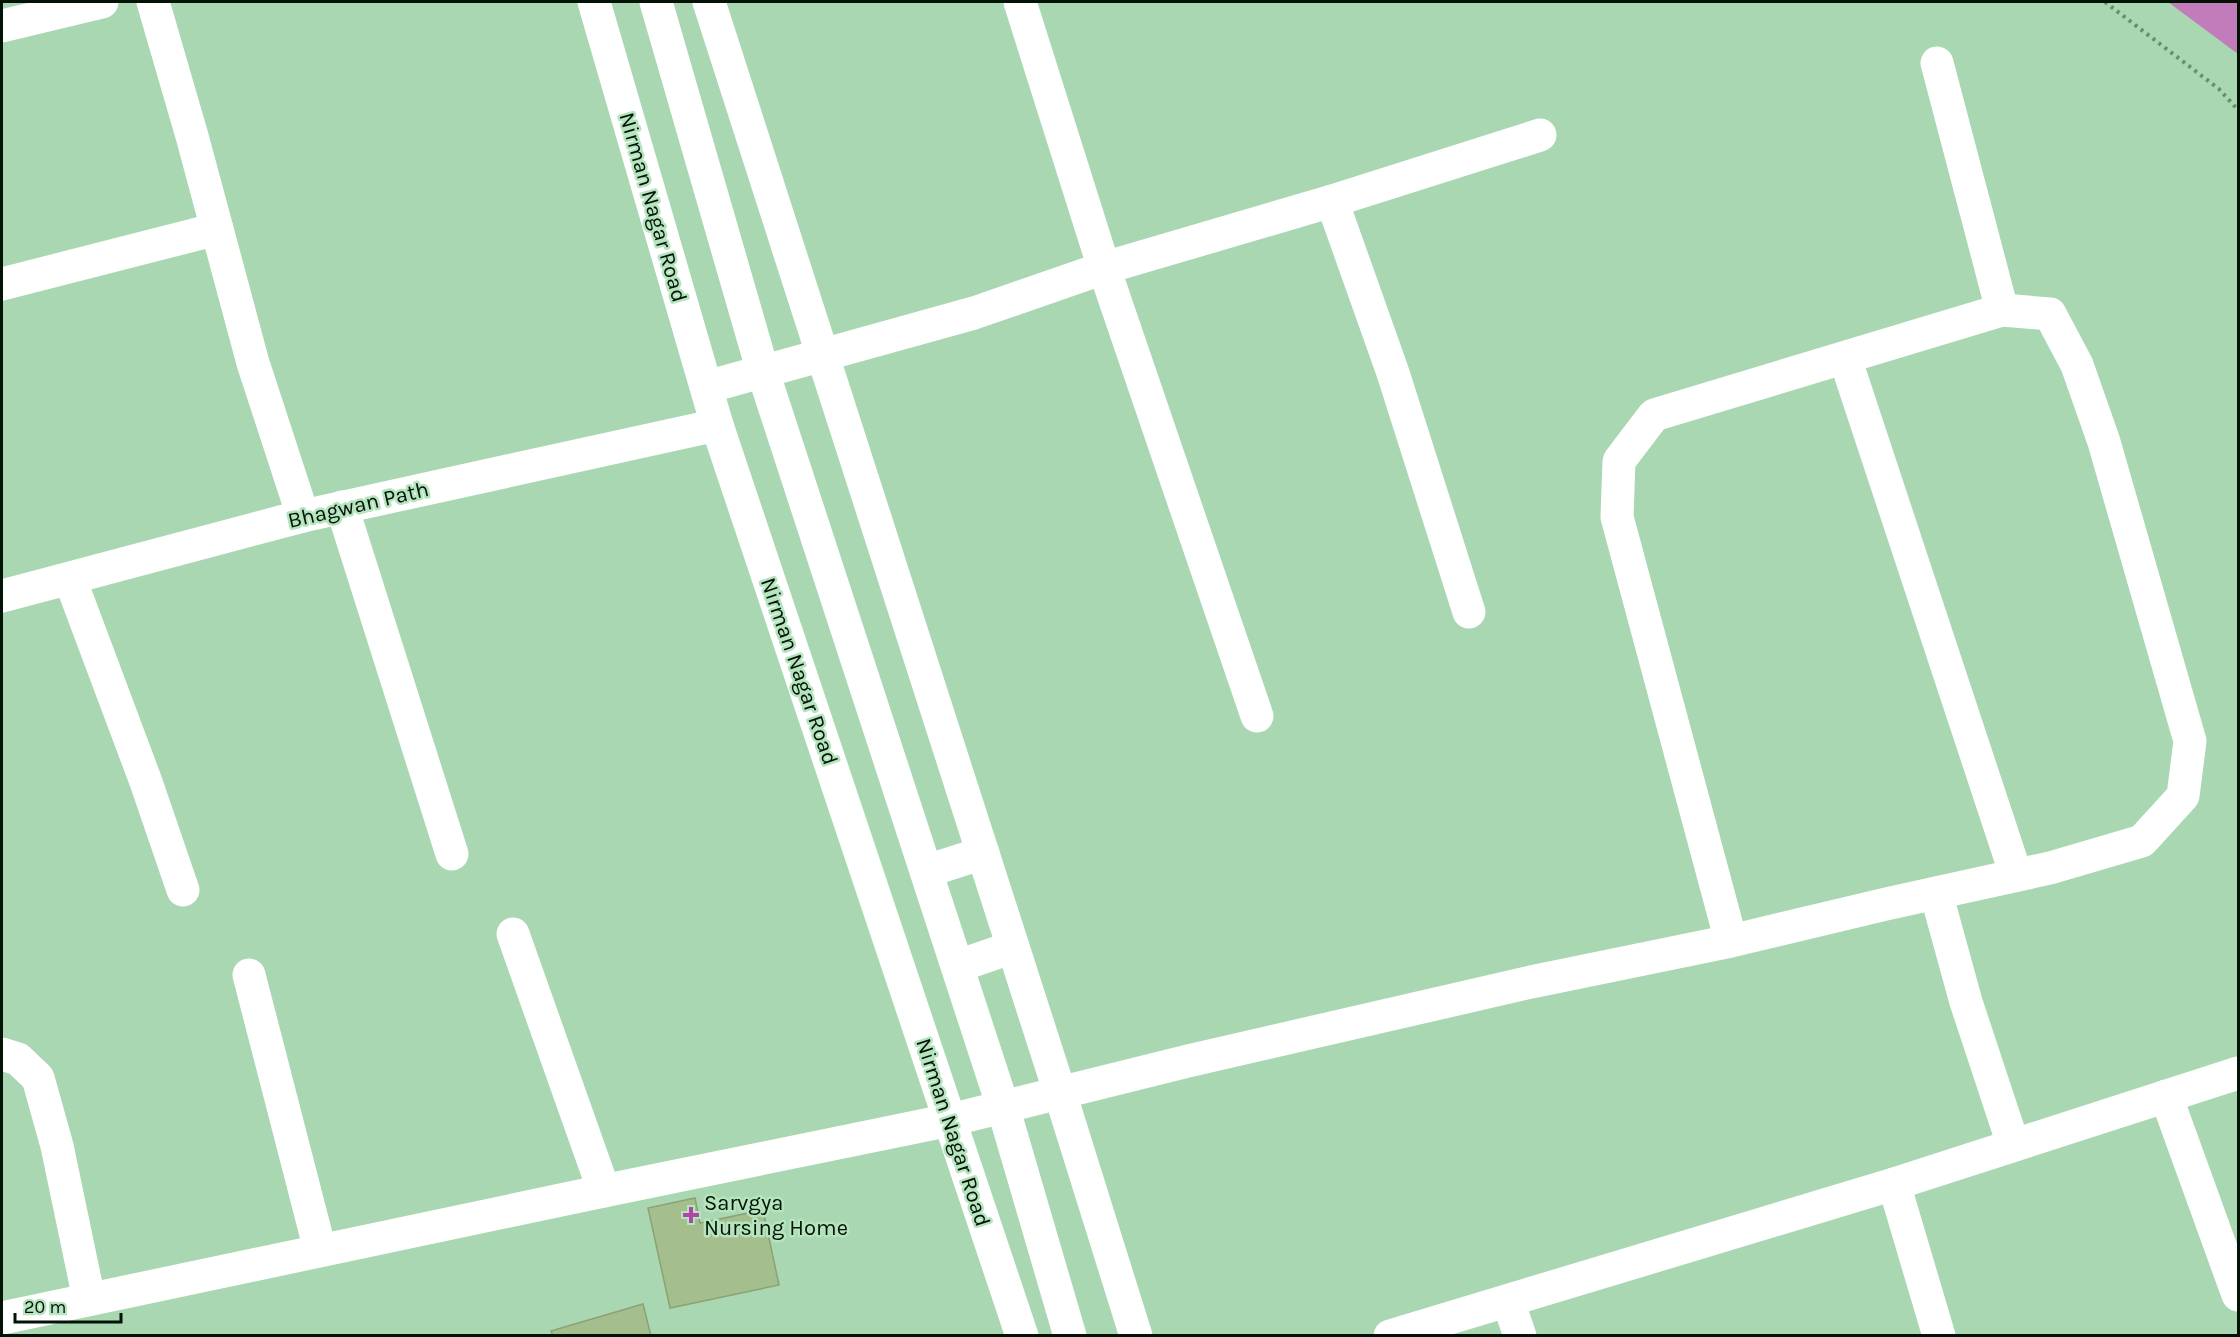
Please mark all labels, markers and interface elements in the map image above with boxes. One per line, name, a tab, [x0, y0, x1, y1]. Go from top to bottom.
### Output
street label: Nirman Nagar Road	[613, 109, 693, 305]
street label: Bhagwan Path	[285, 476, 431, 534]
street label: Nirman Nagar Road	[755, 574, 843, 768]
street label: Nirman Nagar Road	[910, 1035, 996, 1230]
place label: Sarvgya Nursing Home	[704, 1190, 848, 1241]
marker: Sarvgya Nursing Home	[682, 1206, 700, 1224]
scale bar	[15, 1286, 122, 1324]
text: 20 m	[24, 1296, 66, 1318]

